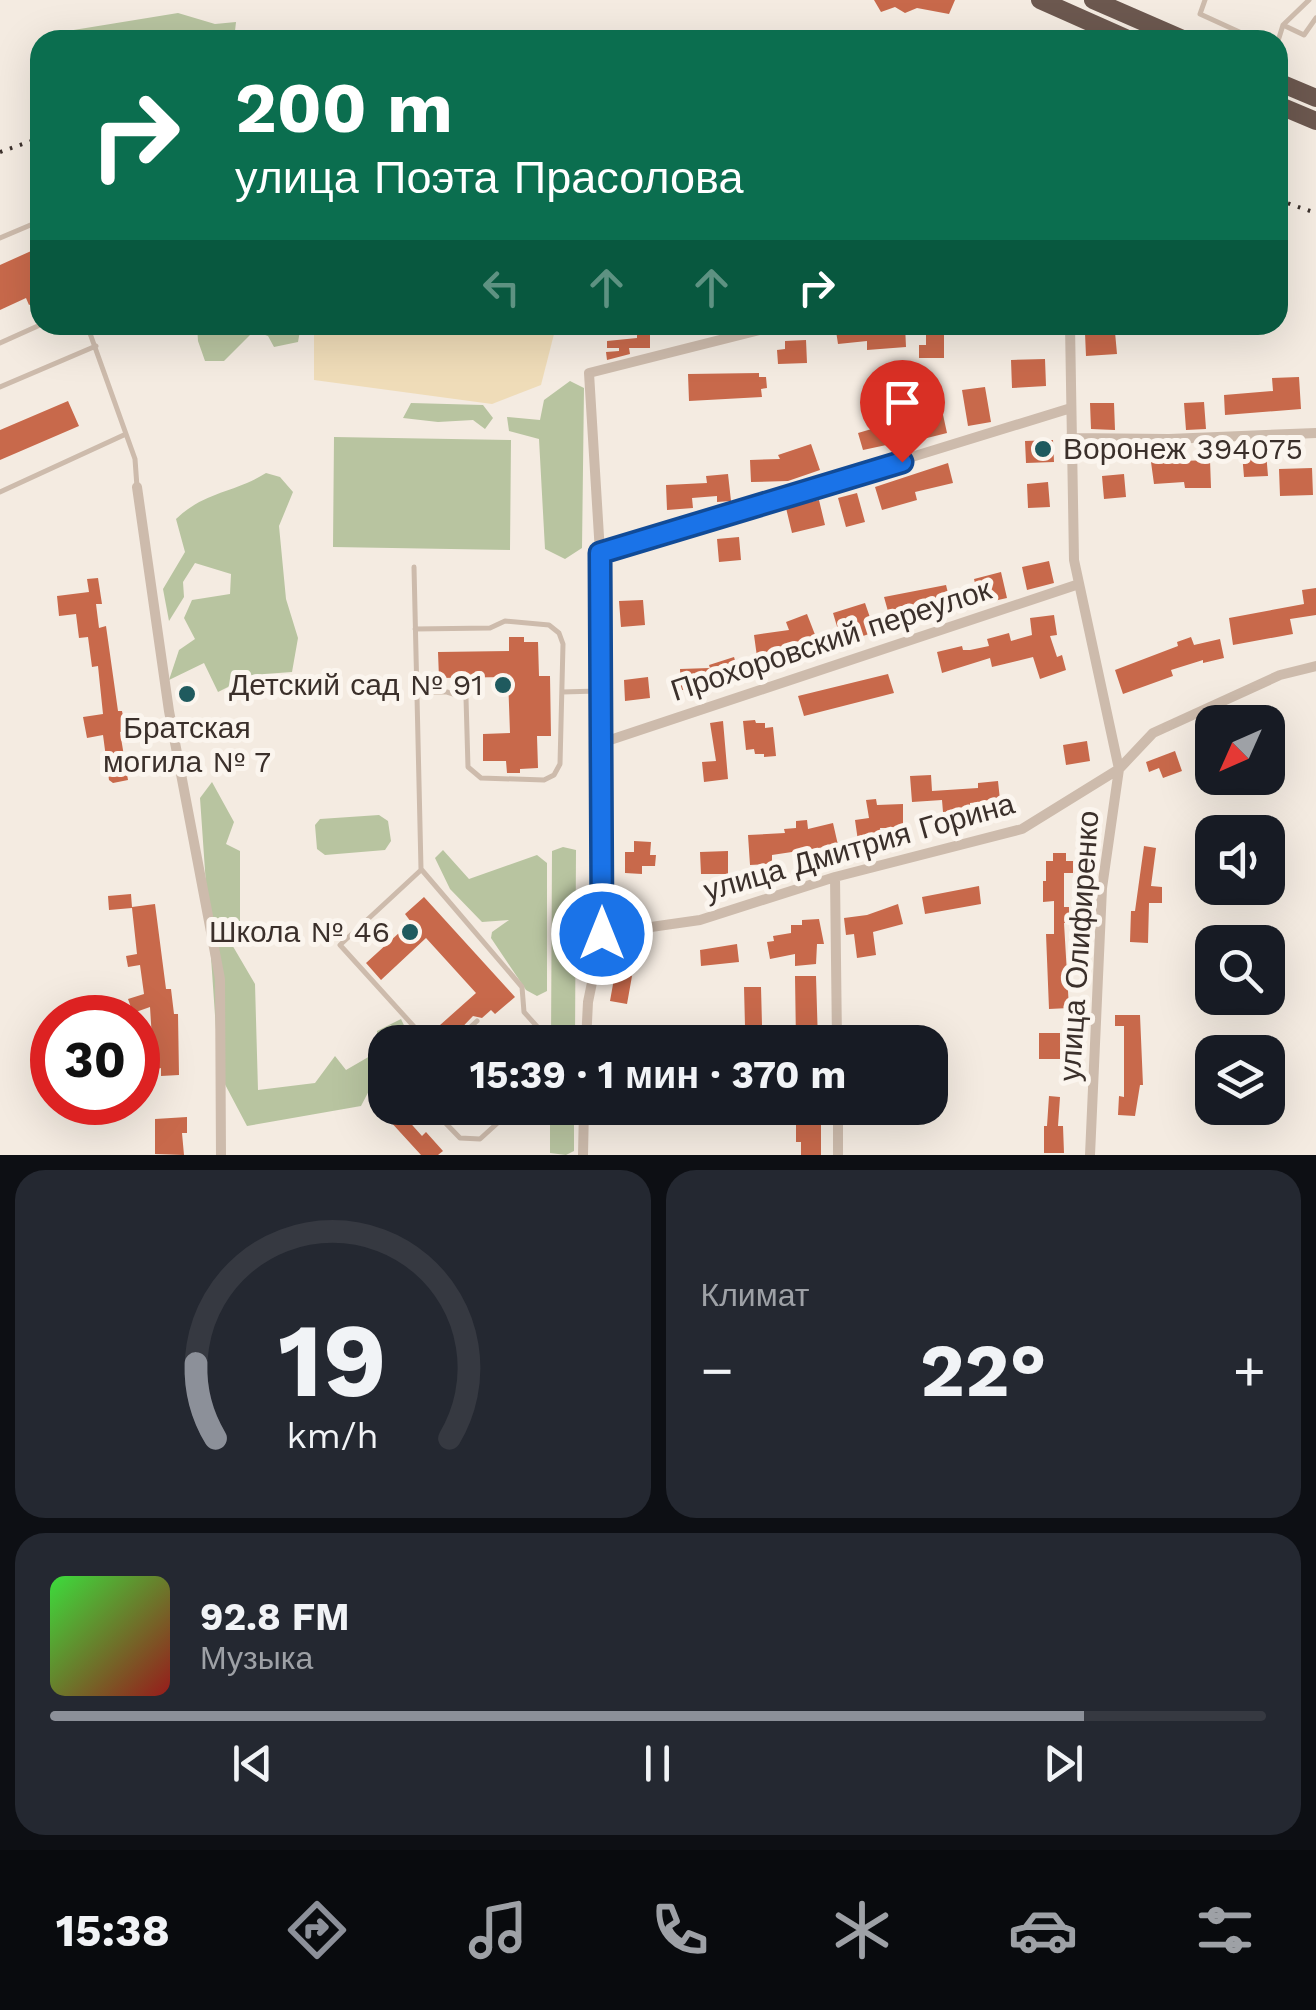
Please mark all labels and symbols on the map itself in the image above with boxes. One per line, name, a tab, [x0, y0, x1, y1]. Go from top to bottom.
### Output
pin	[860, 360, 945, 463]
place label: Воронеж 394075	[1063, 431, 1303, 466]
marker: Воронеж 394075	[1032, 438, 1054, 460]
street label: Прохоровский переулок	[666, 571, 996, 708]
place label: Детский сад № 91	[229, 667, 483, 702]
marker: Детский сад № 91	[492, 674, 514, 696]
marker: Братская могила № 7	[176, 683, 198, 705]
north arrow	[1195, 705, 1285, 795]
place label: Братская могила № 7	[103, 710, 271, 779]
street label: улица Дмитрия Горина	[699, 785, 1019, 908]
street label: улица Олифиренко	[1052, 809, 1105, 1083]
position arrow	[550, 882, 654, 986]
place label: Школа № 46	[209, 914, 390, 949]
marker: Школа № 46	[399, 921, 421, 943]
speed limit sign: 30	[30, 995, 160, 1125]

